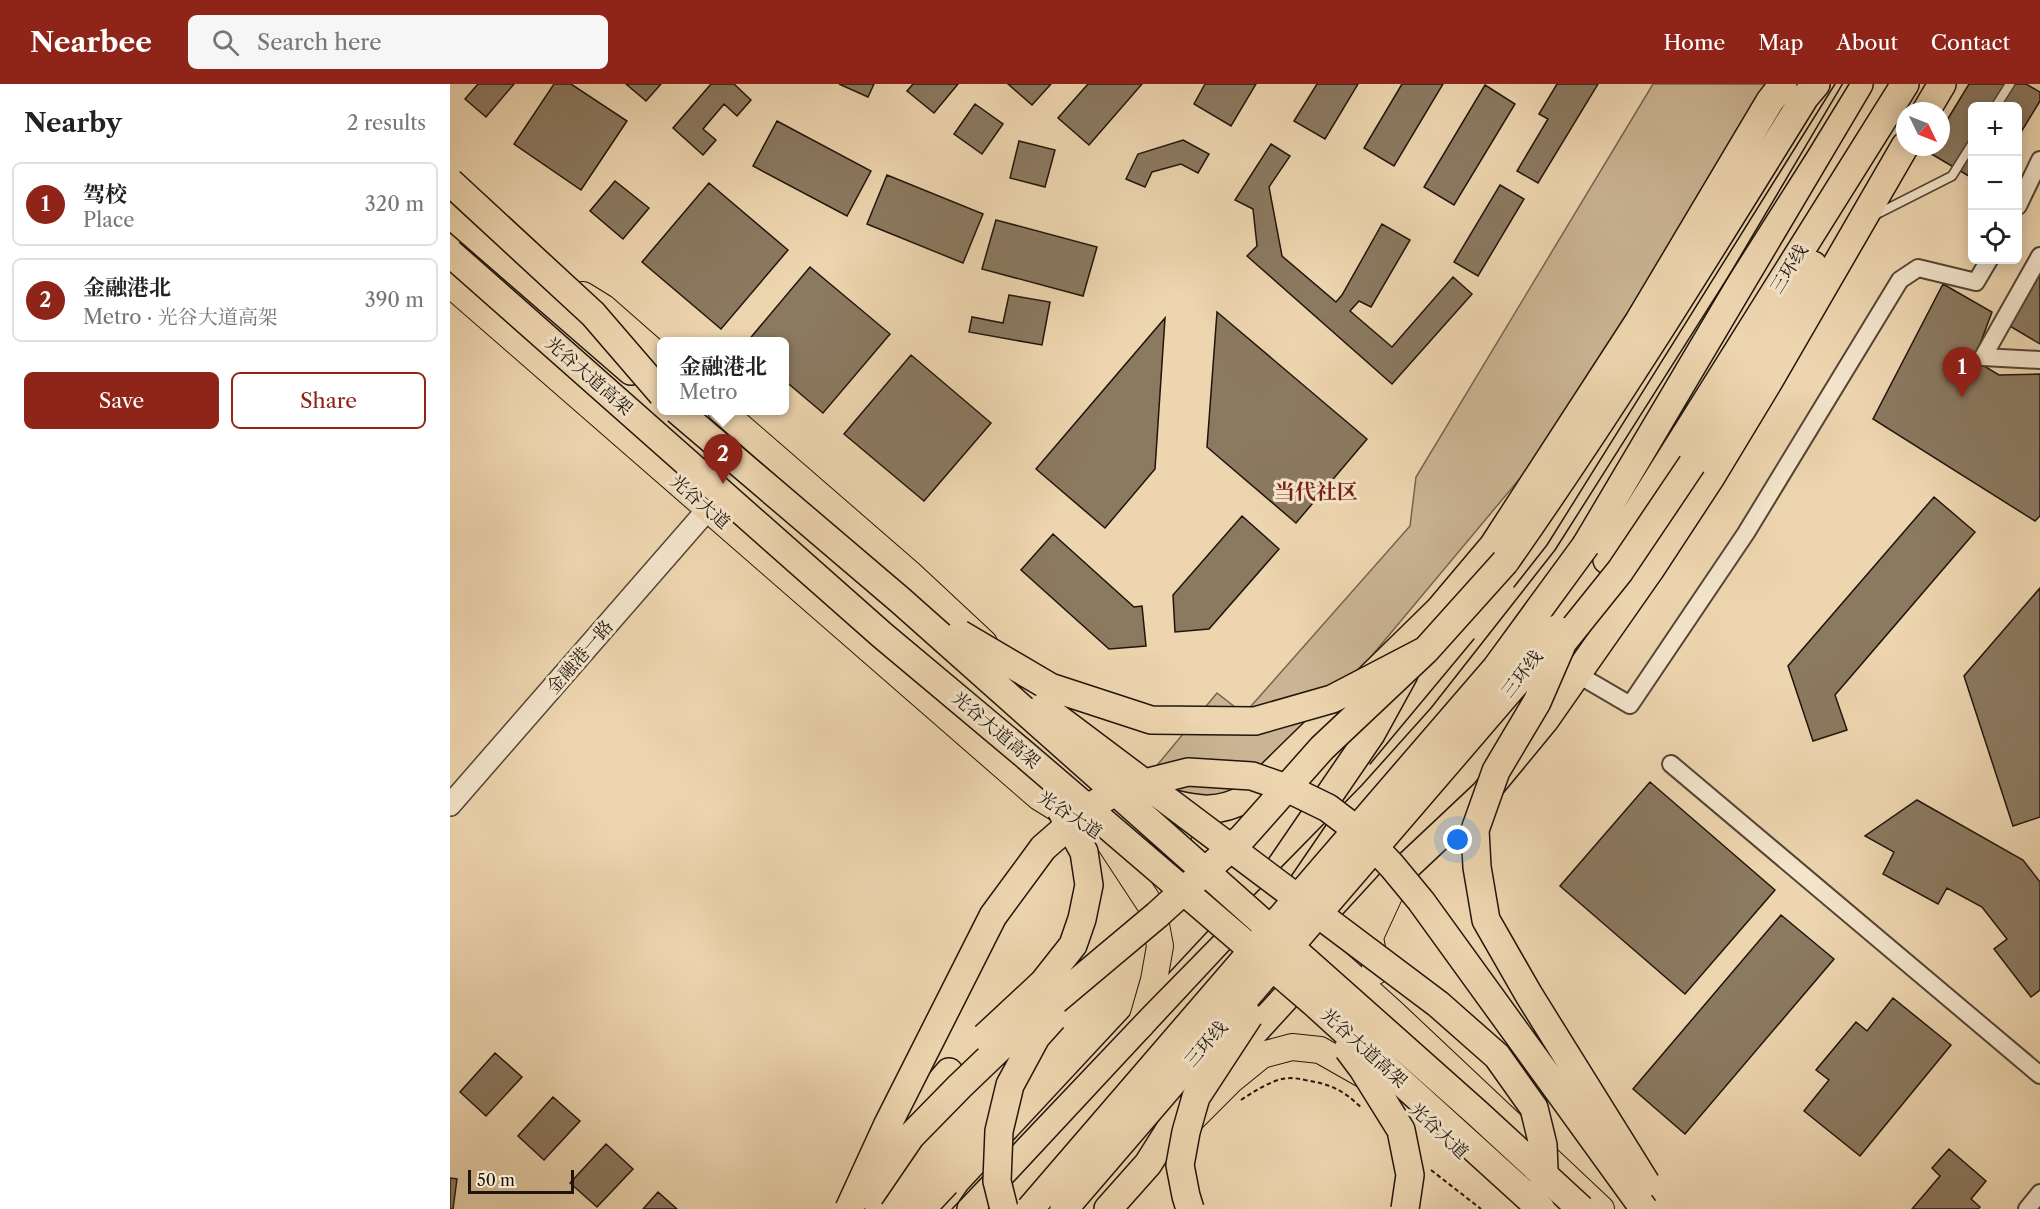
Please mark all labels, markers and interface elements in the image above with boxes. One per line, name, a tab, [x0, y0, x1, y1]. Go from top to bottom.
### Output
search box	[188, 15, 608, 69]
text: Nearbee	[30, 25, 152, 59]
icon: search	[209, 26, 242, 59]
text: Search here	[257, 29, 382, 56]
text: Home	[1664, 30, 1725, 55]
text: Map	[1758, 30, 1803, 55]
text: About	[1836, 30, 1898, 55]
text: Contact	[1931, 30, 2010, 55]
north arrow	[1896, 102, 1950, 156]
map controls	[1968, 102, 2022, 264]
button: +	[1968, 102, 2022, 156]
text: Nearby	[24, 107, 122, 139]
text: 2 results	[347, 111, 426, 135]
button: −	[1968, 156, 2022, 210]
text: 驾校	[83, 181, 127, 208]
text: 1	[41, 192, 50, 216]
text: 320 m	[365, 192, 424, 216]
text: Place	[83, 208, 134, 232]
button: locate	[1968, 210, 2022, 264]
street label: 三环线	[1765, 240, 1813, 298]
text: 金融港北	[83, 274, 171, 301]
text: 2	[40, 288, 51, 312]
text: 390 m	[365, 288, 424, 312]
text: Metro · 光谷大道高架	[83, 305, 278, 329]
street label: 光谷大道高架	[541, 332, 637, 420]
popup	[657, 337, 789, 415]
pin: 1	[1942, 348, 1982, 397]
text: 金融港北	[679, 353, 767, 380]
button: Save	[24, 372, 219, 429]
button: Share	[231, 372, 426, 429]
text: Metro	[679, 380, 737, 404]
pin: 2	[704, 434, 742, 484]
street label: 光谷大道	[666, 470, 734, 534]
district label: 当代社区	[1274, 479, 1358, 504]
street label: 金融港一路	[542, 616, 618, 698]
street label: 三环线	[1497, 646, 1547, 702]
street label: 光谷大道高架	[948, 687, 1044, 773]
street label: 光谷大道	[1034, 786, 1106, 844]
your location	[1443, 825, 1472, 854]
street label: 光谷大道高架	[1317, 1004, 1411, 1092]
street label: 三环线	[1180, 1016, 1232, 1072]
street label: 光谷大道	[1405, 1098, 1473, 1164]
scale bar	[468, 1167, 574, 1194]
text: 50 m	[477, 1170, 515, 1190]

